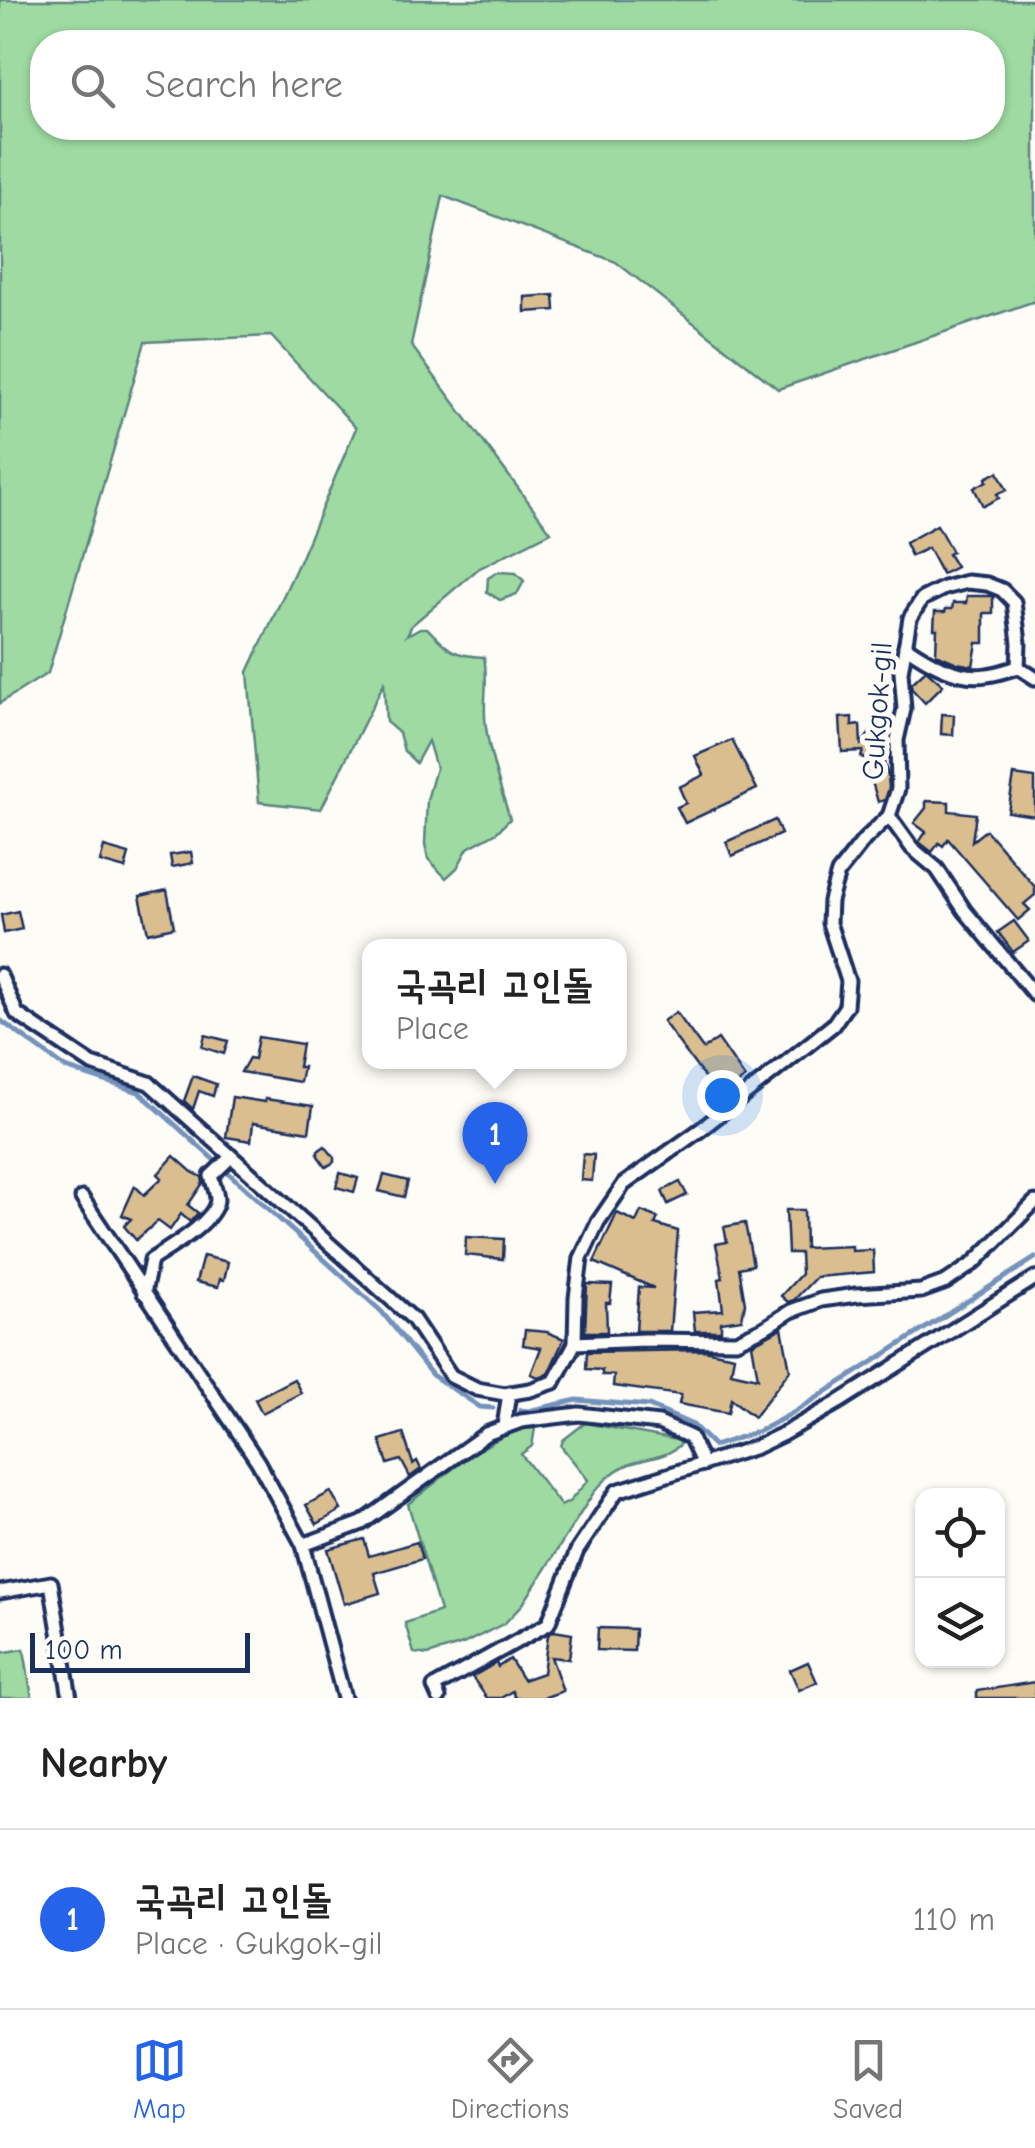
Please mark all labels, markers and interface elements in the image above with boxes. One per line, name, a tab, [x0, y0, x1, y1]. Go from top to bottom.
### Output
search box	[30, 30, 1005, 140]
icon: search	[65, 58, 120, 113]
text: Search here	[145, 63, 343, 107]
street label: Gukgok-gil	[855, 641, 900, 781]
popup	[362, 939, 627, 1069]
text: 국곡리 고인돌	[396, 963, 593, 1007]
text: Place	[396, 1010, 469, 1047]
your location	[697, 1070, 748, 1121]
pin: 1	[462, 1102, 528, 1184]
map controls	[915, 1488, 1005, 1668]
button: locate	[915, 1488, 1005, 1578]
button: layers	[915, 1578, 1005, 1668]
scale bar	[30, 1628, 250, 1672]
text: 100 m	[45, 1634, 123, 1666]
text: Nearby	[40, 1739, 167, 1788]
text: 국곡리 고인돌	[135, 1878, 332, 1922]
text: 1	[66, 1901, 79, 1938]
text: 110 m	[913, 1901, 995, 1938]
text: Place · Gukgok-gil	[135, 1925, 382, 1962]
tab: Map	[132, 2033, 187, 2125]
tab: Directions	[451, 2033, 569, 2125]
tab: Saved	[833, 2033, 903, 2125]

